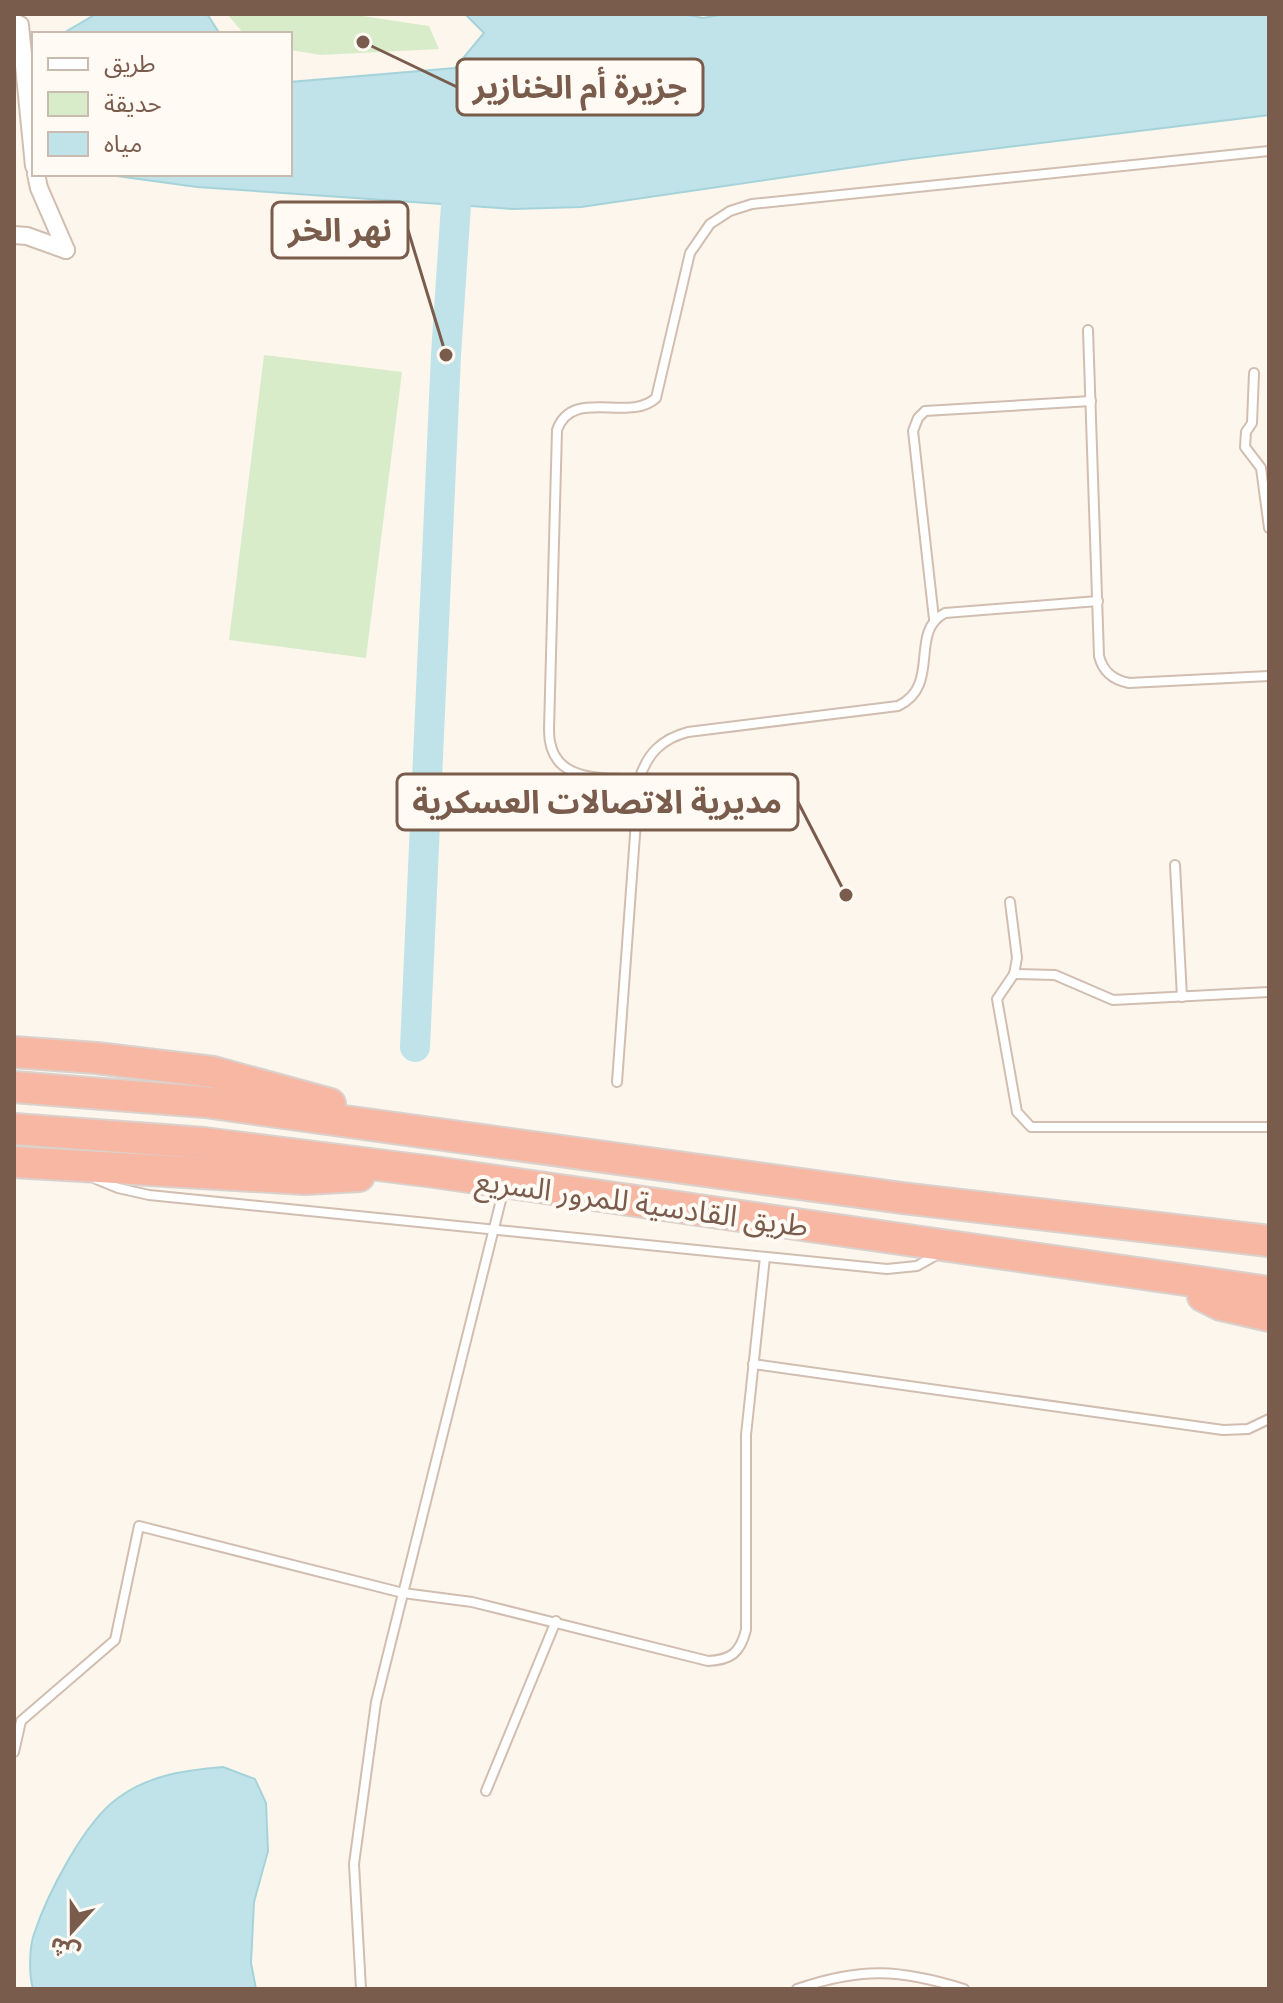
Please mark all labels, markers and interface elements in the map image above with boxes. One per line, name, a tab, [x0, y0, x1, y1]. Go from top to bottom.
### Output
legend	[32, 32, 292, 176]
text: طريق	[104, 49, 156, 79]
callout: جزيرة أم الخنازير	[457, 59, 703, 115]
text: جزيرة أم الخنازير	[471, 66, 687, 112]
text: حديقة	[104, 89, 162, 118]
text: مياه	[104, 129, 142, 158]
callout: نهر الخر	[272, 202, 408, 258]
text: نهر الخر	[286, 211, 392, 249]
callout: مديرية الاتصالات العسكرية	[397, 774, 798, 830]
text: مديرية الاتصالات العسكرية	[412, 783, 782, 821]
street label: طريق القادسية للمرور السريع	[473, 1161, 811, 1249]
north arrow	[32, 1891, 112, 1971]
text: ش	[46, 1931, 84, 1967]

